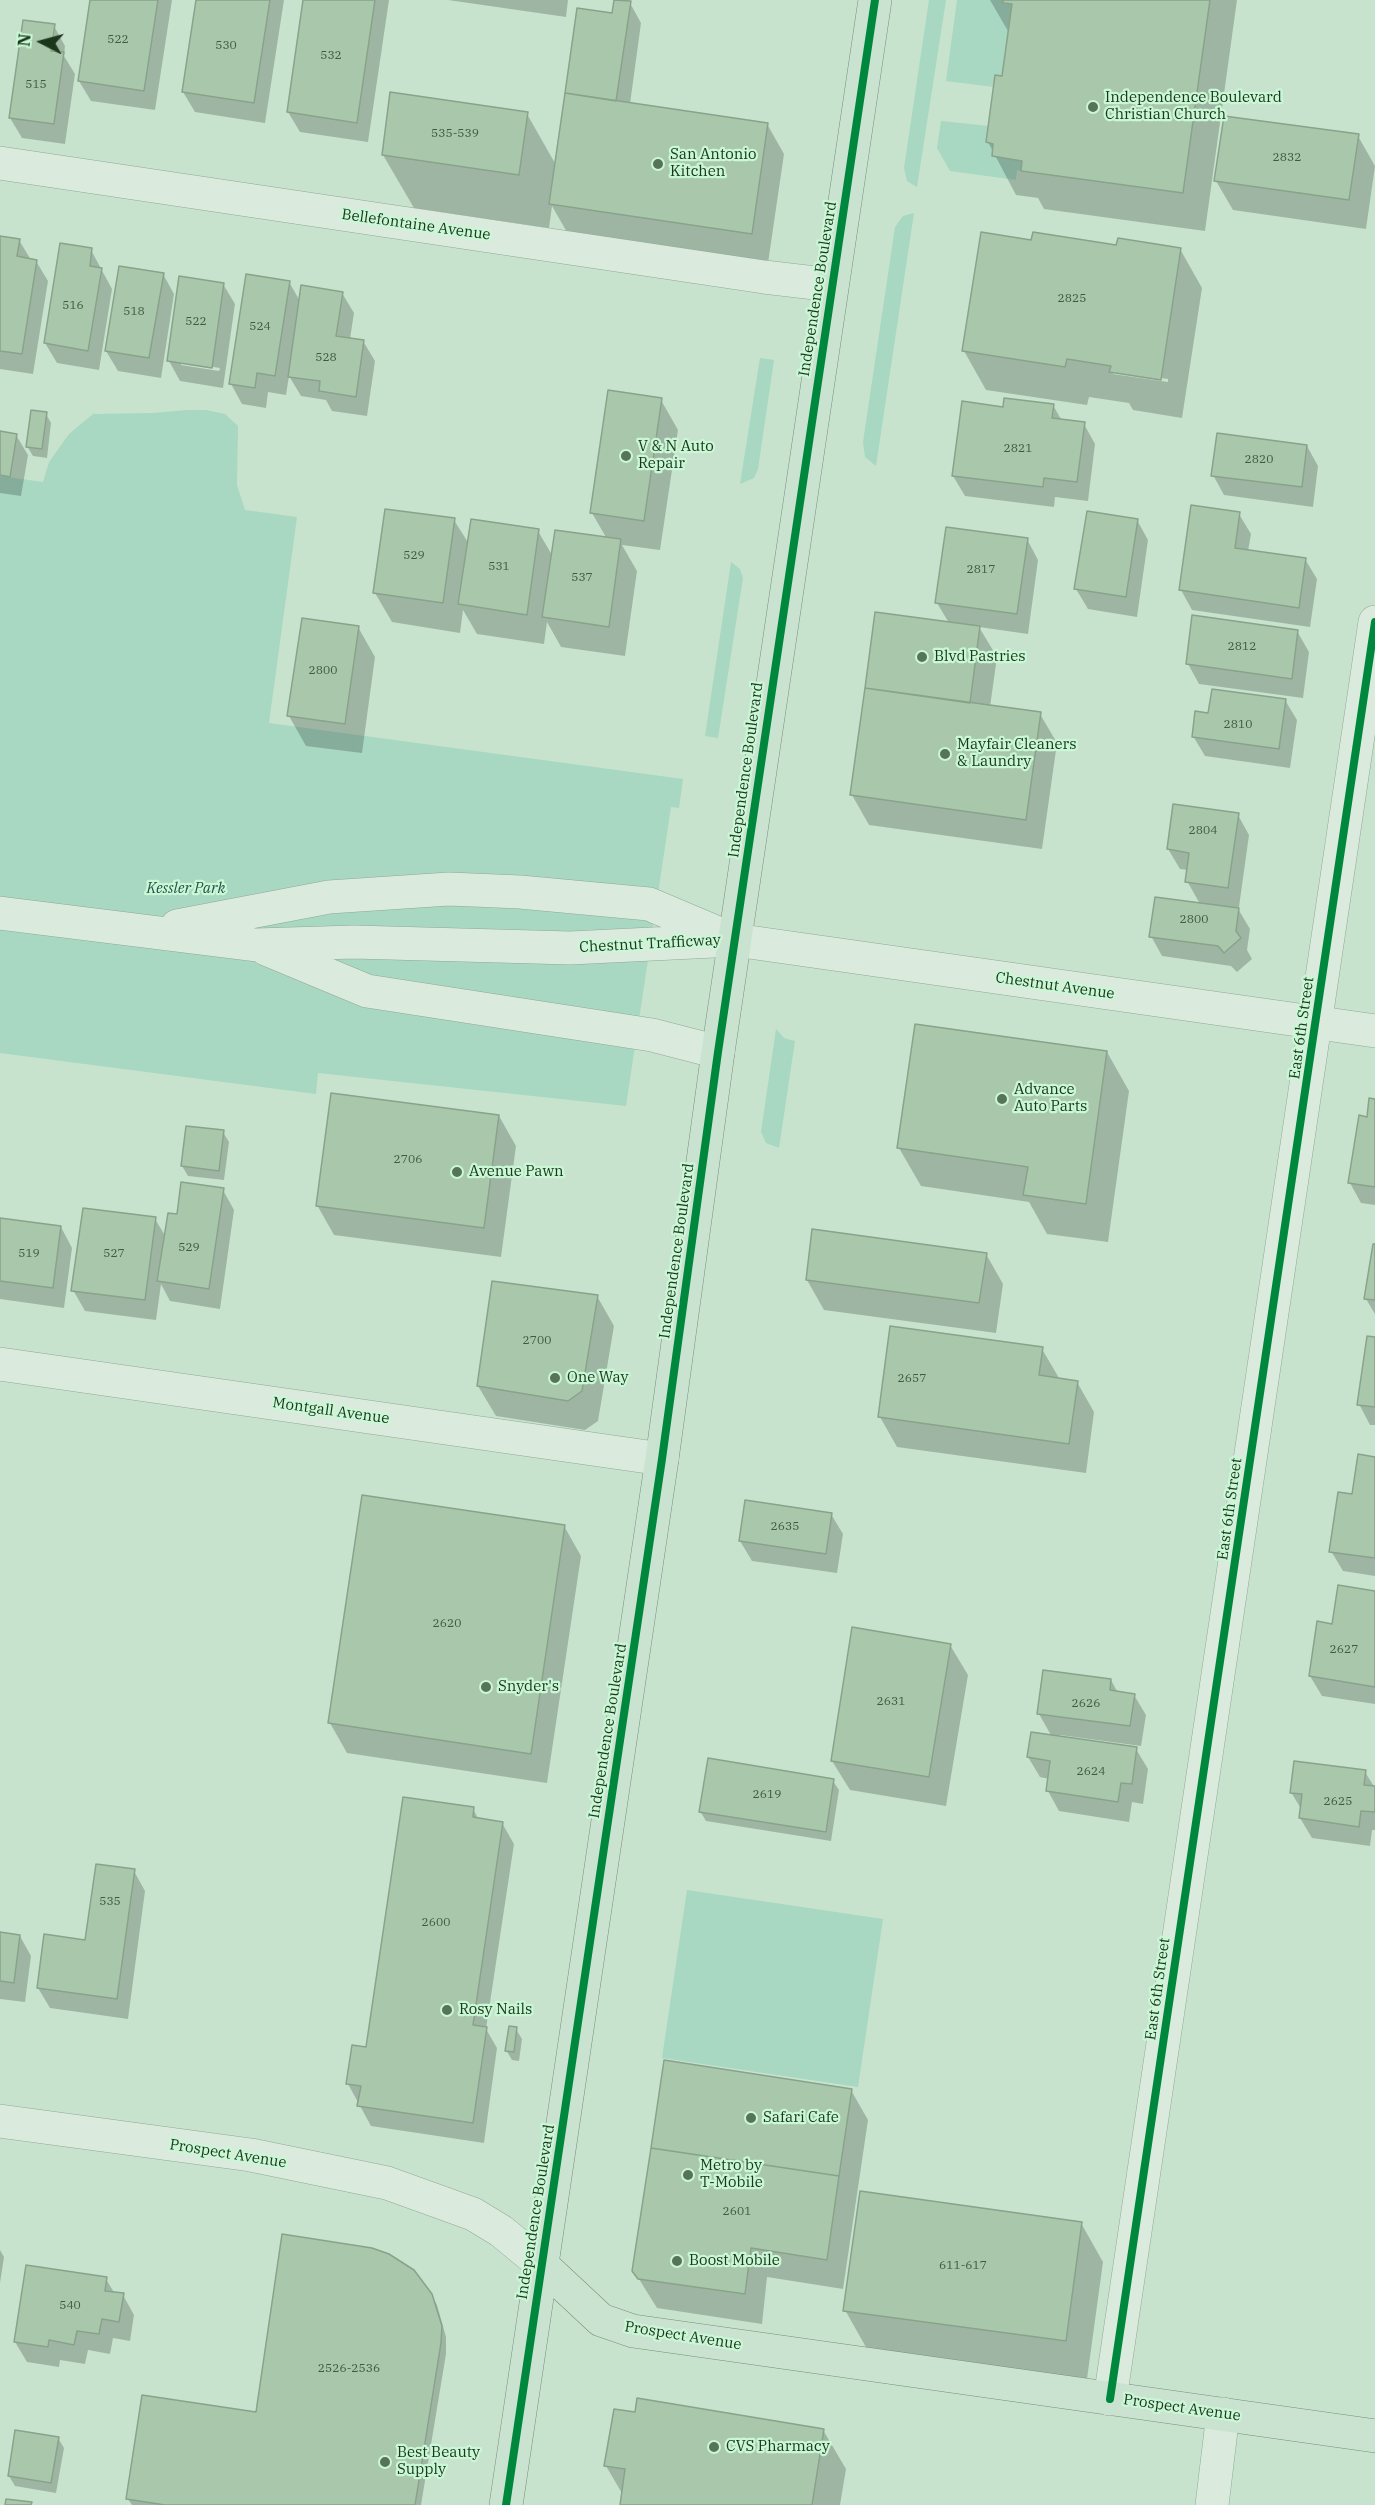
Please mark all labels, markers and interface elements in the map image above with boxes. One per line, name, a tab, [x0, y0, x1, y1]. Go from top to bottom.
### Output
north arrow	[12, 12, 72, 72]
text: N	[13, 33, 35, 47]
house number: 522	[107, 33, 129, 47]
house number: 530	[215, 39, 237, 53]
house number: 532	[320, 49, 342, 63]
house number: 515	[25, 78, 47, 92]
place label: Independence Boulevard Christian Church	[1105, 89, 1282, 124]
marker: Independence Boulevard Christian Church	[1086, 100, 1100, 114]
house number: 535-539	[431, 127, 479, 141]
place label: San Antonio Kitchen	[670, 146, 756, 181]
house number: 2832	[1273, 151, 1301, 165]
marker: San Antonio Kitchen	[651, 157, 665, 171]
street label: Independence Boulevard	[795, 200, 841, 378]
street label: Bellefontaine Avenue	[340, 206, 492, 244]
house number: 2825	[1058, 292, 1086, 306]
house number: 516	[62, 299, 84, 313]
house number: 518	[123, 305, 145, 319]
house number: 522	[185, 315, 207, 329]
house number: 524	[249, 320, 271, 334]
house number: 528	[315, 351, 337, 365]
place label: V & N Auto Repair	[638, 438, 714, 473]
house number: 2821	[1004, 442, 1032, 456]
marker: V & N Auto Repair	[619, 449, 633, 463]
house number: 2820	[1245, 453, 1273, 467]
house number: 529	[403, 549, 425, 563]
house number: 531	[488, 560, 510, 574]
house number: 2817	[967, 563, 995, 577]
house number: 537	[571, 571, 593, 585]
house number: 2812	[1228, 640, 1256, 654]
place label: Blvd Pastries	[934, 648, 1026, 666]
marker: Blvd Pastries	[915, 650, 929, 664]
house number: 2800	[309, 664, 337, 678]
street label: Independence Boulevard	[725, 681, 767, 859]
house number: 2810	[1224, 718, 1252, 732]
place label: Mayfair Cleaners & Laundry	[957, 736, 1077, 771]
marker: Mayfair Cleaners & Laundry	[938, 747, 952, 761]
house number: 2804	[1189, 824, 1217, 838]
park label: Kessler Park	[147, 880, 225, 898]
house number: 2800	[1180, 913, 1208, 927]
street label: Chestnut Trafficway	[579, 931, 721, 957]
street label: Chestnut Avenue	[994, 969, 1116, 1003]
street label: East 6th Street	[1286, 976, 1318, 1080]
place label: Advance Auto Parts	[1014, 1081, 1087, 1116]
marker: Advance Auto Parts	[995, 1092, 1009, 1106]
house number: 2706	[394, 1153, 422, 1167]
street label: Independence Boulevard	[656, 1162, 698, 1340]
place label: Avenue Pawn	[469, 1163, 564, 1181]
marker: Avenue Pawn	[450, 1165, 464, 1179]
house number: 529	[178, 1241, 200, 1255]
house number: 519	[18, 1247, 40, 1261]
house number: 527	[103, 1247, 125, 1261]
house number: 2700	[523, 1334, 551, 1348]
place label: One Way	[567, 1369, 629, 1387]
marker: One Way	[548, 1371, 562, 1385]
house number: 2657	[898, 1372, 926, 1386]
street label: Montgall Avenue	[271, 1394, 391, 1428]
street label: East 6th Street	[1214, 1457, 1246, 1561]
house number: 2635	[771, 1520, 799, 1534]
house number: 2620	[433, 1617, 461, 1631]
street label: Independence Boulevard	[585, 1642, 631, 1820]
house number: 2627	[1330, 1643, 1358, 1657]
place label: Snyder's	[498, 1678, 559, 1696]
marker: Snyder's	[479, 1680, 493, 1694]
house number: 2631	[877, 1695, 905, 1709]
house number: 2626	[1072, 1697, 1100, 1711]
house number: 2624	[1077, 1765, 1105, 1779]
house number: 2619	[753, 1788, 781, 1802]
house number: 2625	[1324, 1795, 1352, 1809]
house number: 535	[99, 1895, 121, 1909]
house number: 2600	[422, 1916, 450, 1930]
street label: East 6th Street	[1142, 1937, 1174, 2041]
place label: Rosy Nails	[459, 2001, 532, 2019]
marker: Rosy Nails	[440, 2003, 454, 2017]
place label: Safari Cafe	[763, 2109, 839, 2127]
marker: Safari Cafe	[744, 2111, 758, 2125]
street label: Independence Boulevard	[513, 2123, 559, 2301]
street label: Prospect Avenue	[168, 2136, 288, 2172]
place label: Metro by T-Mobile	[700, 2157, 763, 2192]
marker: Metro by T-Mobile	[681, 2168, 695, 2182]
house number: 2601	[723, 2205, 751, 2219]
place label: Boost Mobile	[689, 2252, 780, 2270]
marker: Boost Mobile	[670, 2254, 684, 2268]
house number: 611-617	[939, 2259, 987, 2273]
house number: 540	[59, 2299, 81, 2313]
street label: Prospect Avenue	[623, 2318, 743, 2354]
house number: 2526-2536	[318, 2362, 380, 2376]
street label: Prospect Avenue	[1122, 2391, 1242, 2425]
place label: CVS Pharmacy	[726, 2438, 830, 2456]
marker: CVS Pharmacy	[707, 2440, 721, 2454]
place label: Best Beauty Supply	[397, 2444, 480, 2479]
marker: Best Beauty Supply	[378, 2455, 392, 2469]

